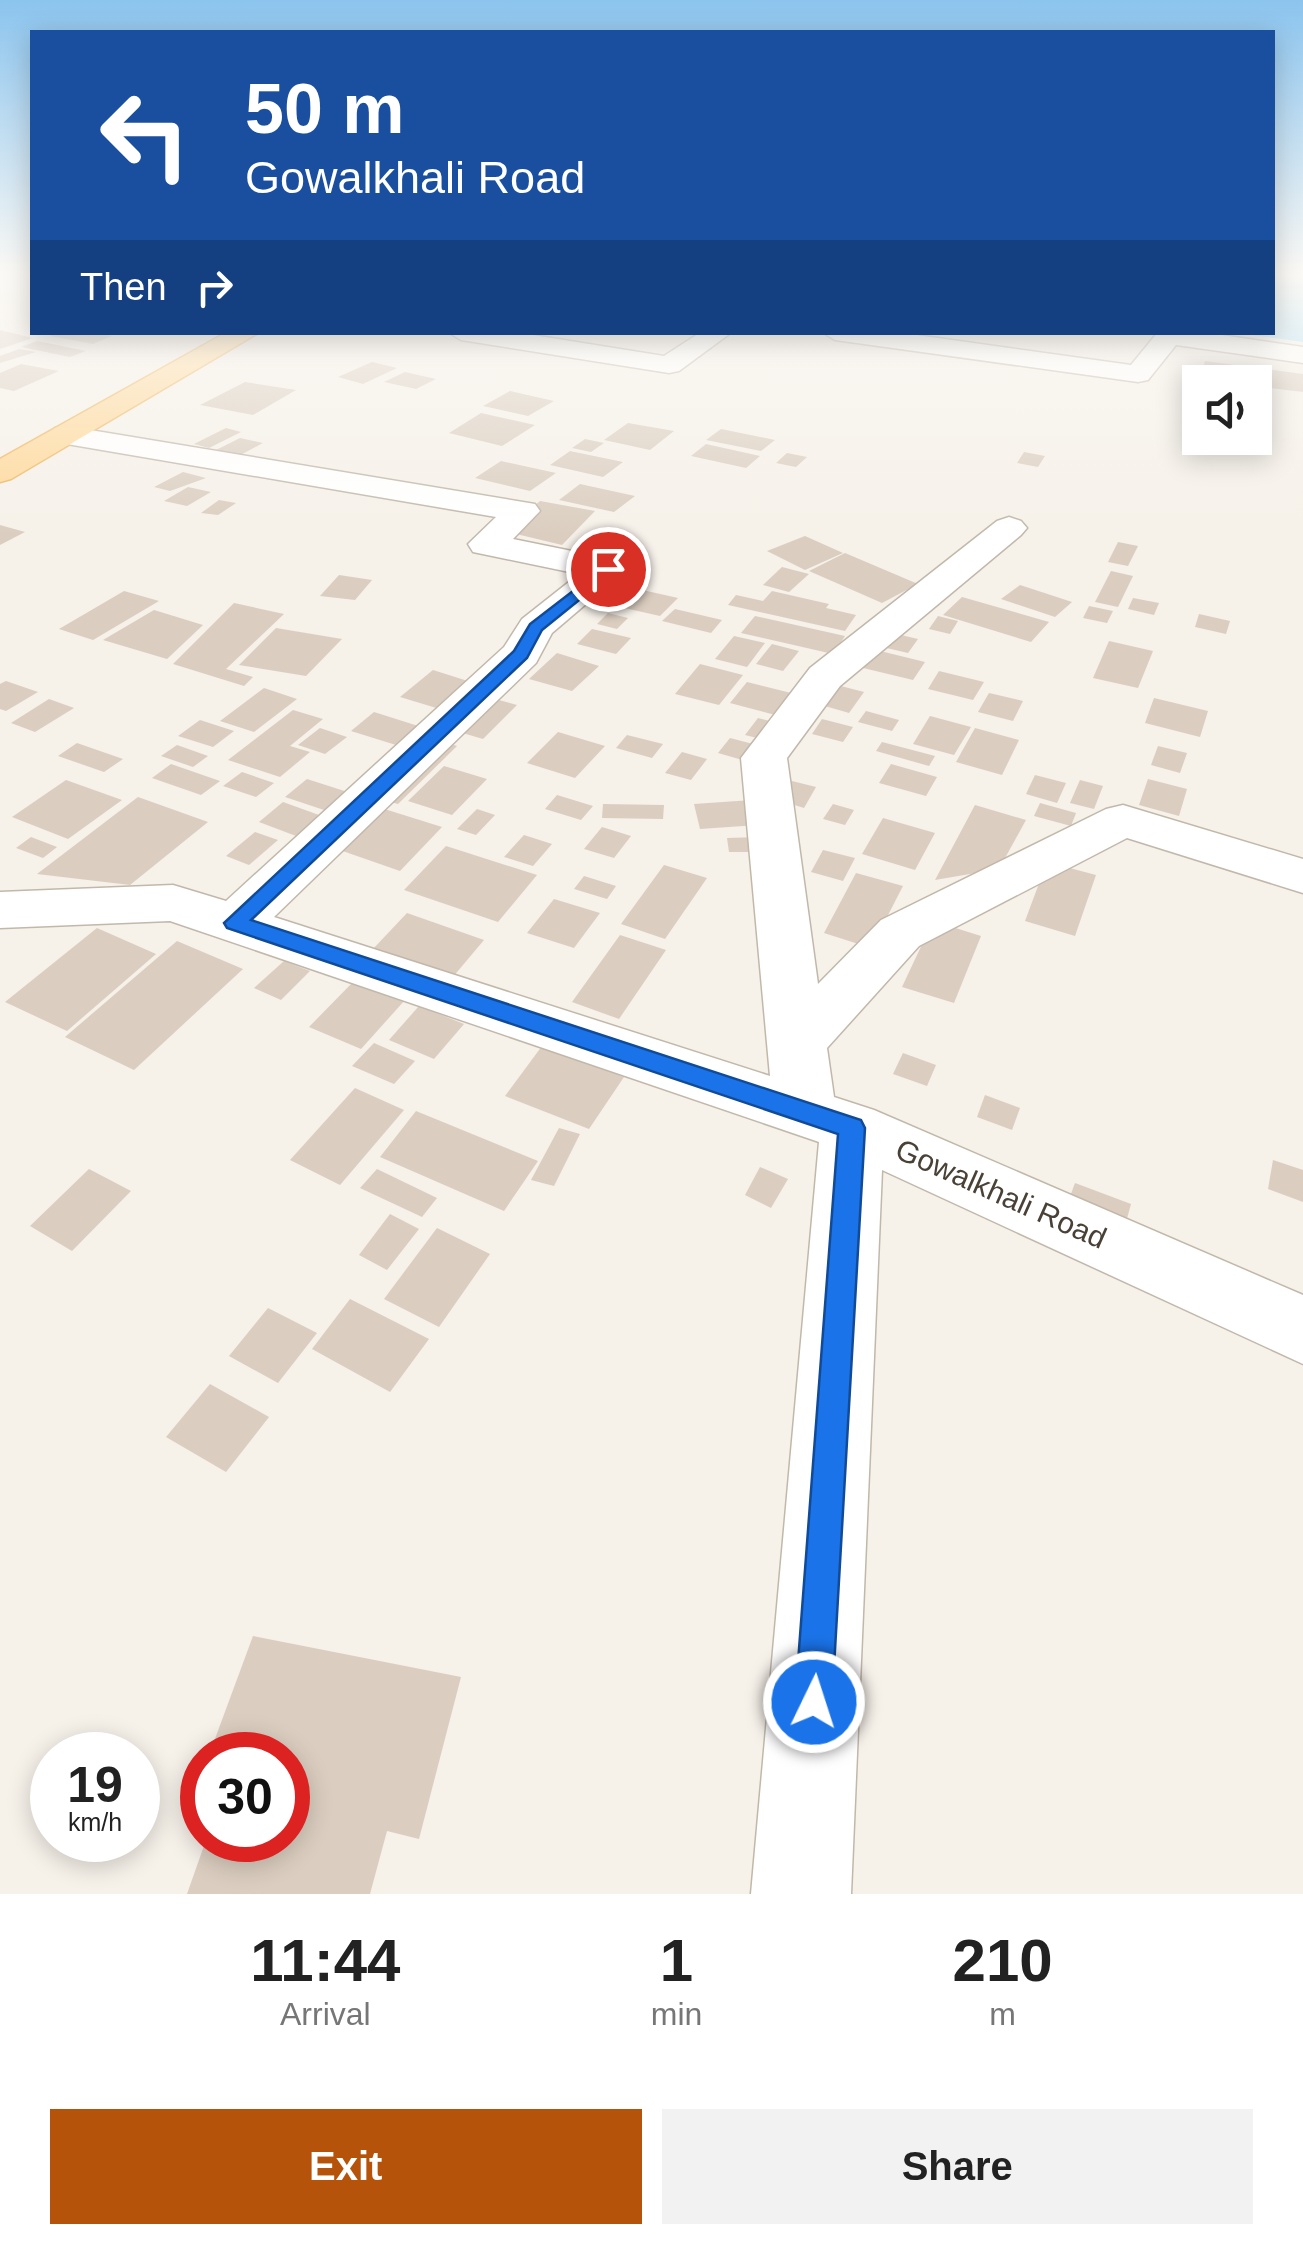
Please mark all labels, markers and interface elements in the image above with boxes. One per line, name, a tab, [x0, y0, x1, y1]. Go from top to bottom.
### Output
icon: left	[80, 70, 210, 200]
text: 50 m	[245, 70, 405, 148]
text: Gowalkhali Road	[245, 152, 585, 203]
icon: right	[187, 260, 242, 315]
text: Then	[80, 266, 167, 308]
map controls	[1182, 365, 1272, 455]
button: sound	[1182, 365, 1272, 455]
pin	[566, 527, 651, 612]
icon: arrive	[581, 542, 636, 597]
street label: Gowalkhali Road	[891, 1132, 1112, 1255]
position arrow	[762, 1650, 866, 1754]
speed limit sign: 30	[180, 1732, 310, 1862]
text: 19	[67, 1757, 123, 1813]
text: km/h	[68, 1808, 122, 1836]
text: 11:44	[250, 1927, 400, 1994]
text: 1	[660, 1927, 693, 1994]
text: 210	[953, 1927, 1053, 1994]
text: Arrival	[280, 1996, 371, 2032]
text: min	[651, 1996, 702, 2032]
text: m	[989, 1996, 1016, 2032]
button: Exit	[50, 2109, 642, 2224]
button: Share	[662, 2109, 1253, 2224]

